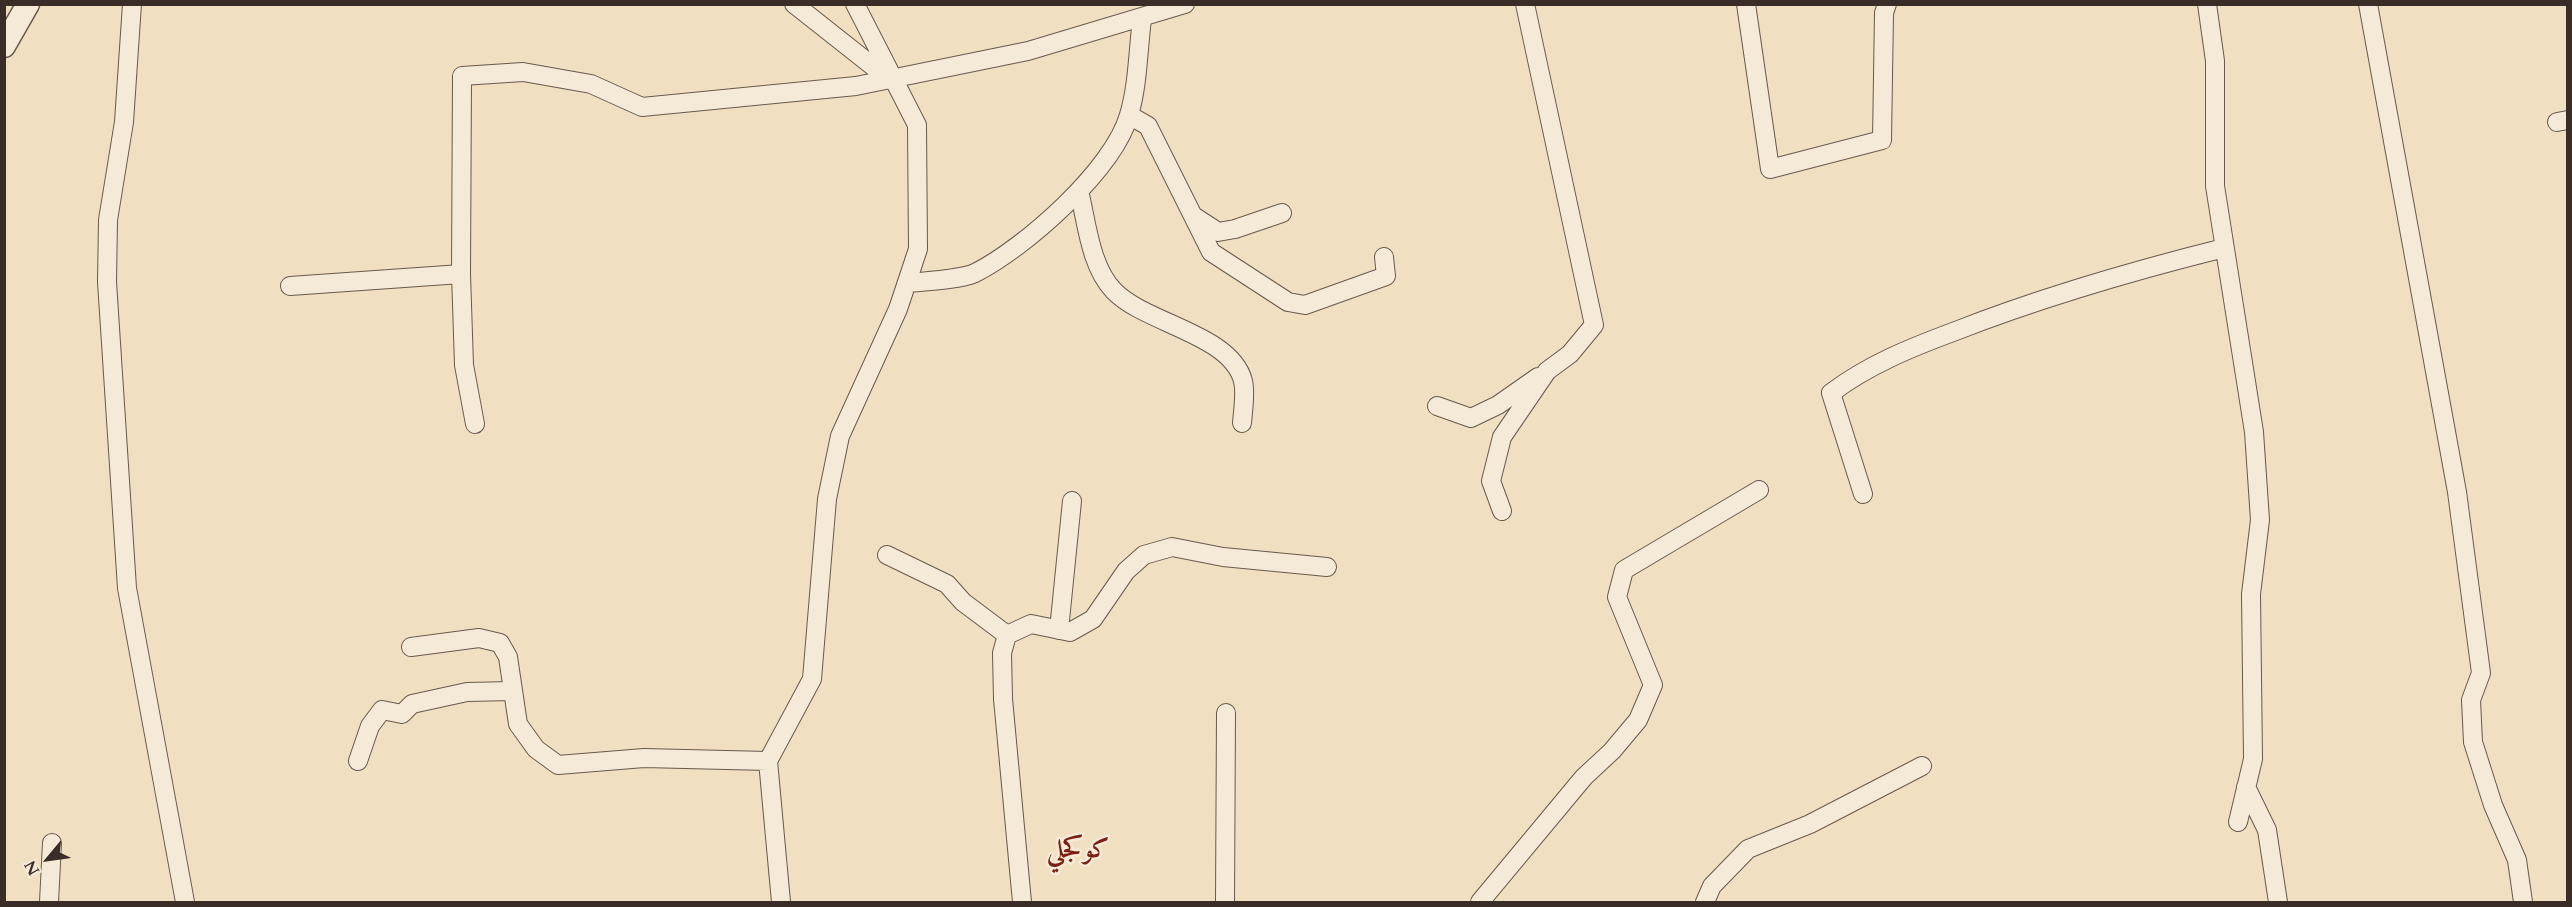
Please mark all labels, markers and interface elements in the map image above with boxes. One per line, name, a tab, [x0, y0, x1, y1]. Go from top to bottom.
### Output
north arrow	[18, 829, 78, 889]
district label: كوكجلي	[1047, 835, 1109, 867]
text: N	[19, 856, 45, 879]

